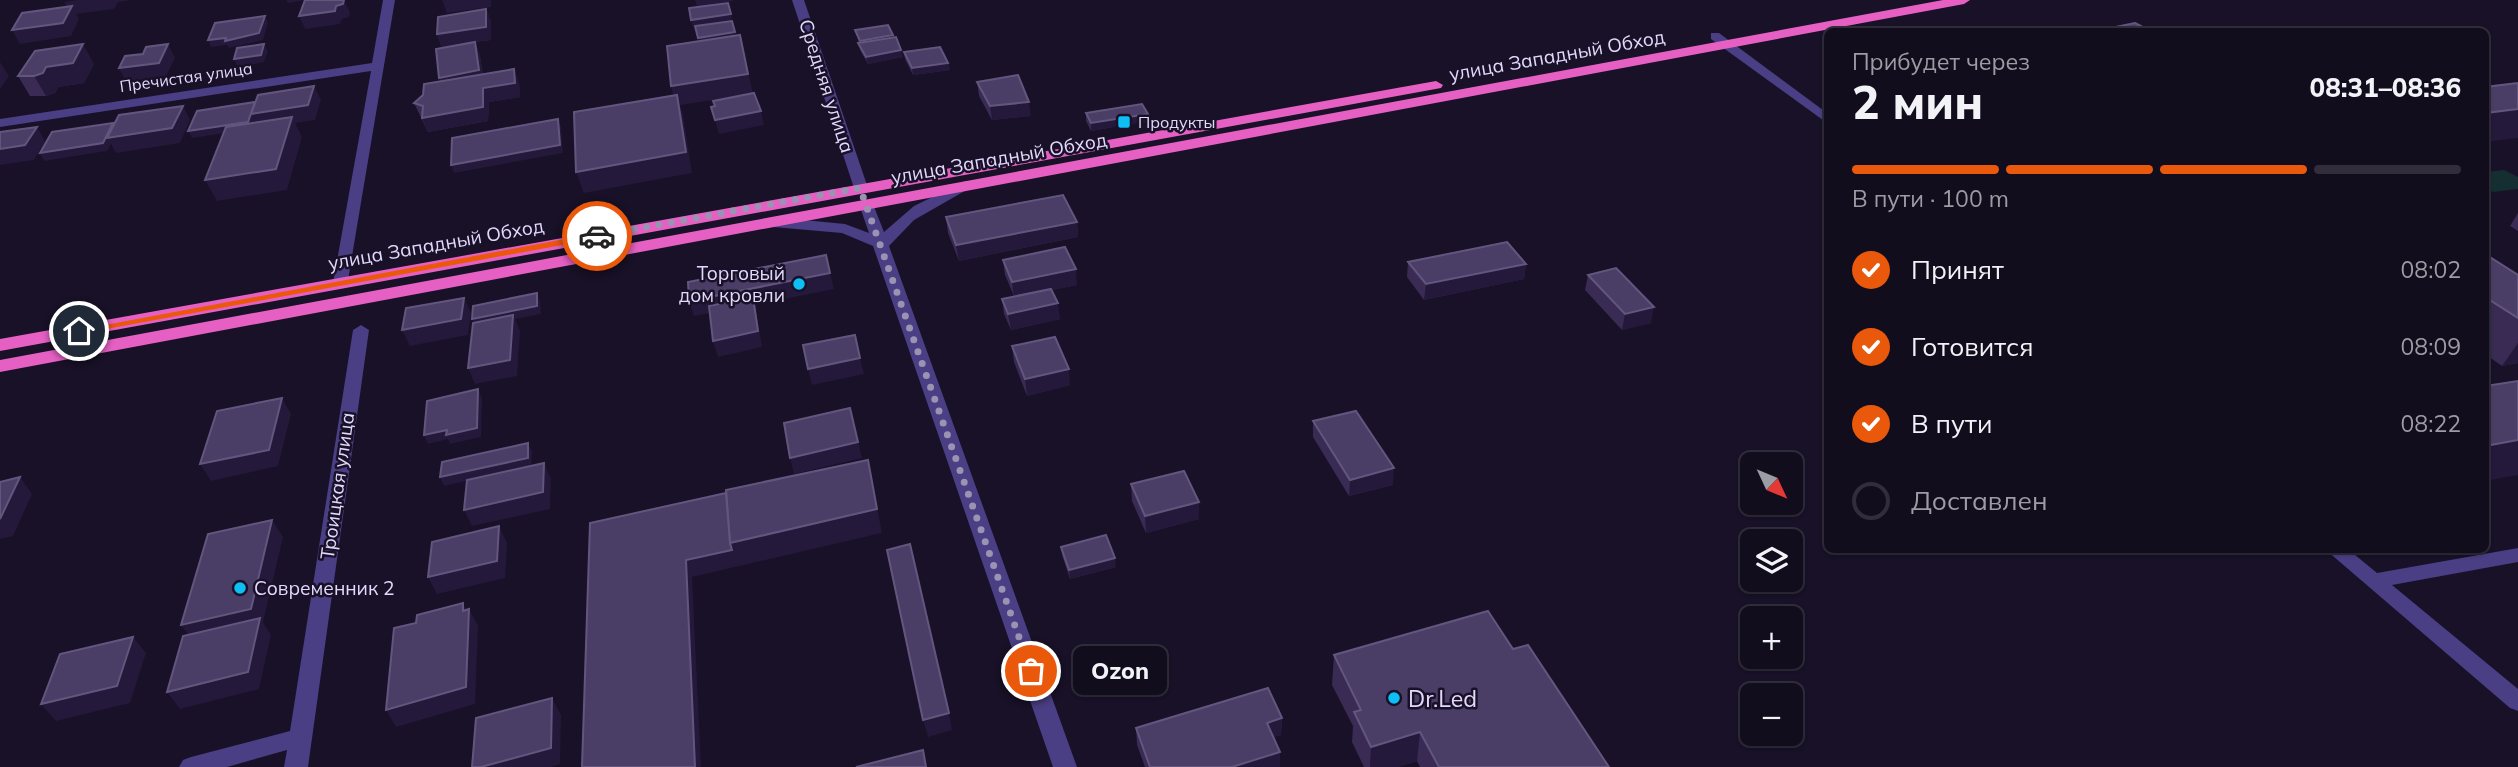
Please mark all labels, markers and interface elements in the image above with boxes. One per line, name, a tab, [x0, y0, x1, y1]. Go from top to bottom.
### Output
street label: Средняя улица	[794, 16, 860, 156]
street label: улица Западный Обход	[1447, 24, 1667, 86]
text: Прибудет через	[1852, 47, 2030, 76]
street label: Пречистая улица	[118, 58, 254, 96]
text: 08:31–08:36	[2310, 71, 2461, 104]
text: 2 мин	[1852, 73, 1983, 131]
place label: Продукты	[1138, 112, 1215, 132]
marker: Продукты	[1116, 114, 1132, 130]
street label: улица Западный Обход	[889, 127, 1109, 189]
text: В пути · 100 m	[1852, 184, 2009, 213]
courier	[562, 201, 632, 271]
street label: улица Западный Обход	[326, 213, 546, 275]
icon: car	[578, 217, 616, 255]
icon: check	[1852, 251, 1890, 289]
text: Принят	[1911, 253, 2004, 286]
text: 08:02	[2401, 255, 2461, 284]
place label: Торговый дом кровли	[679, 261, 785, 307]
marker: Торговый дом кровли	[791, 276, 807, 292]
pin	[49, 301, 109, 361]
icon: home	[60, 312, 98, 350]
icon: check	[1852, 328, 1890, 366]
text: Готовится	[1911, 330, 2034, 363]
text: 08:09	[2401, 332, 2461, 361]
icon: check	[1852, 405, 1890, 443]
text: В пути	[1911, 407, 1992, 440]
text: 08:22	[2401, 409, 2461, 438]
street label: Троицкая улица	[315, 411, 359, 561]
north arrow	[1740, 452, 1802, 514]
map controls	[1740, 452, 1803, 746]
text: Доставлен	[1911, 484, 2048, 517]
button: layers	[1740, 529, 1803, 592]
place label: Современник 2	[254, 576, 395, 600]
marker: Современник 2	[232, 580, 248, 596]
button: +	[1740, 606, 1803, 669]
pin	[1001, 641, 1061, 701]
callout: Ozon	[1073, 646, 1168, 696]
icon: bag	[1012, 652, 1050, 690]
text: Ozon	[1091, 656, 1149, 685]
button: −	[1740, 683, 1803, 746]
place label: Dr.Led	[1408, 684, 1477, 713]
marker: Dr.Led	[1386, 690, 1402, 706]

